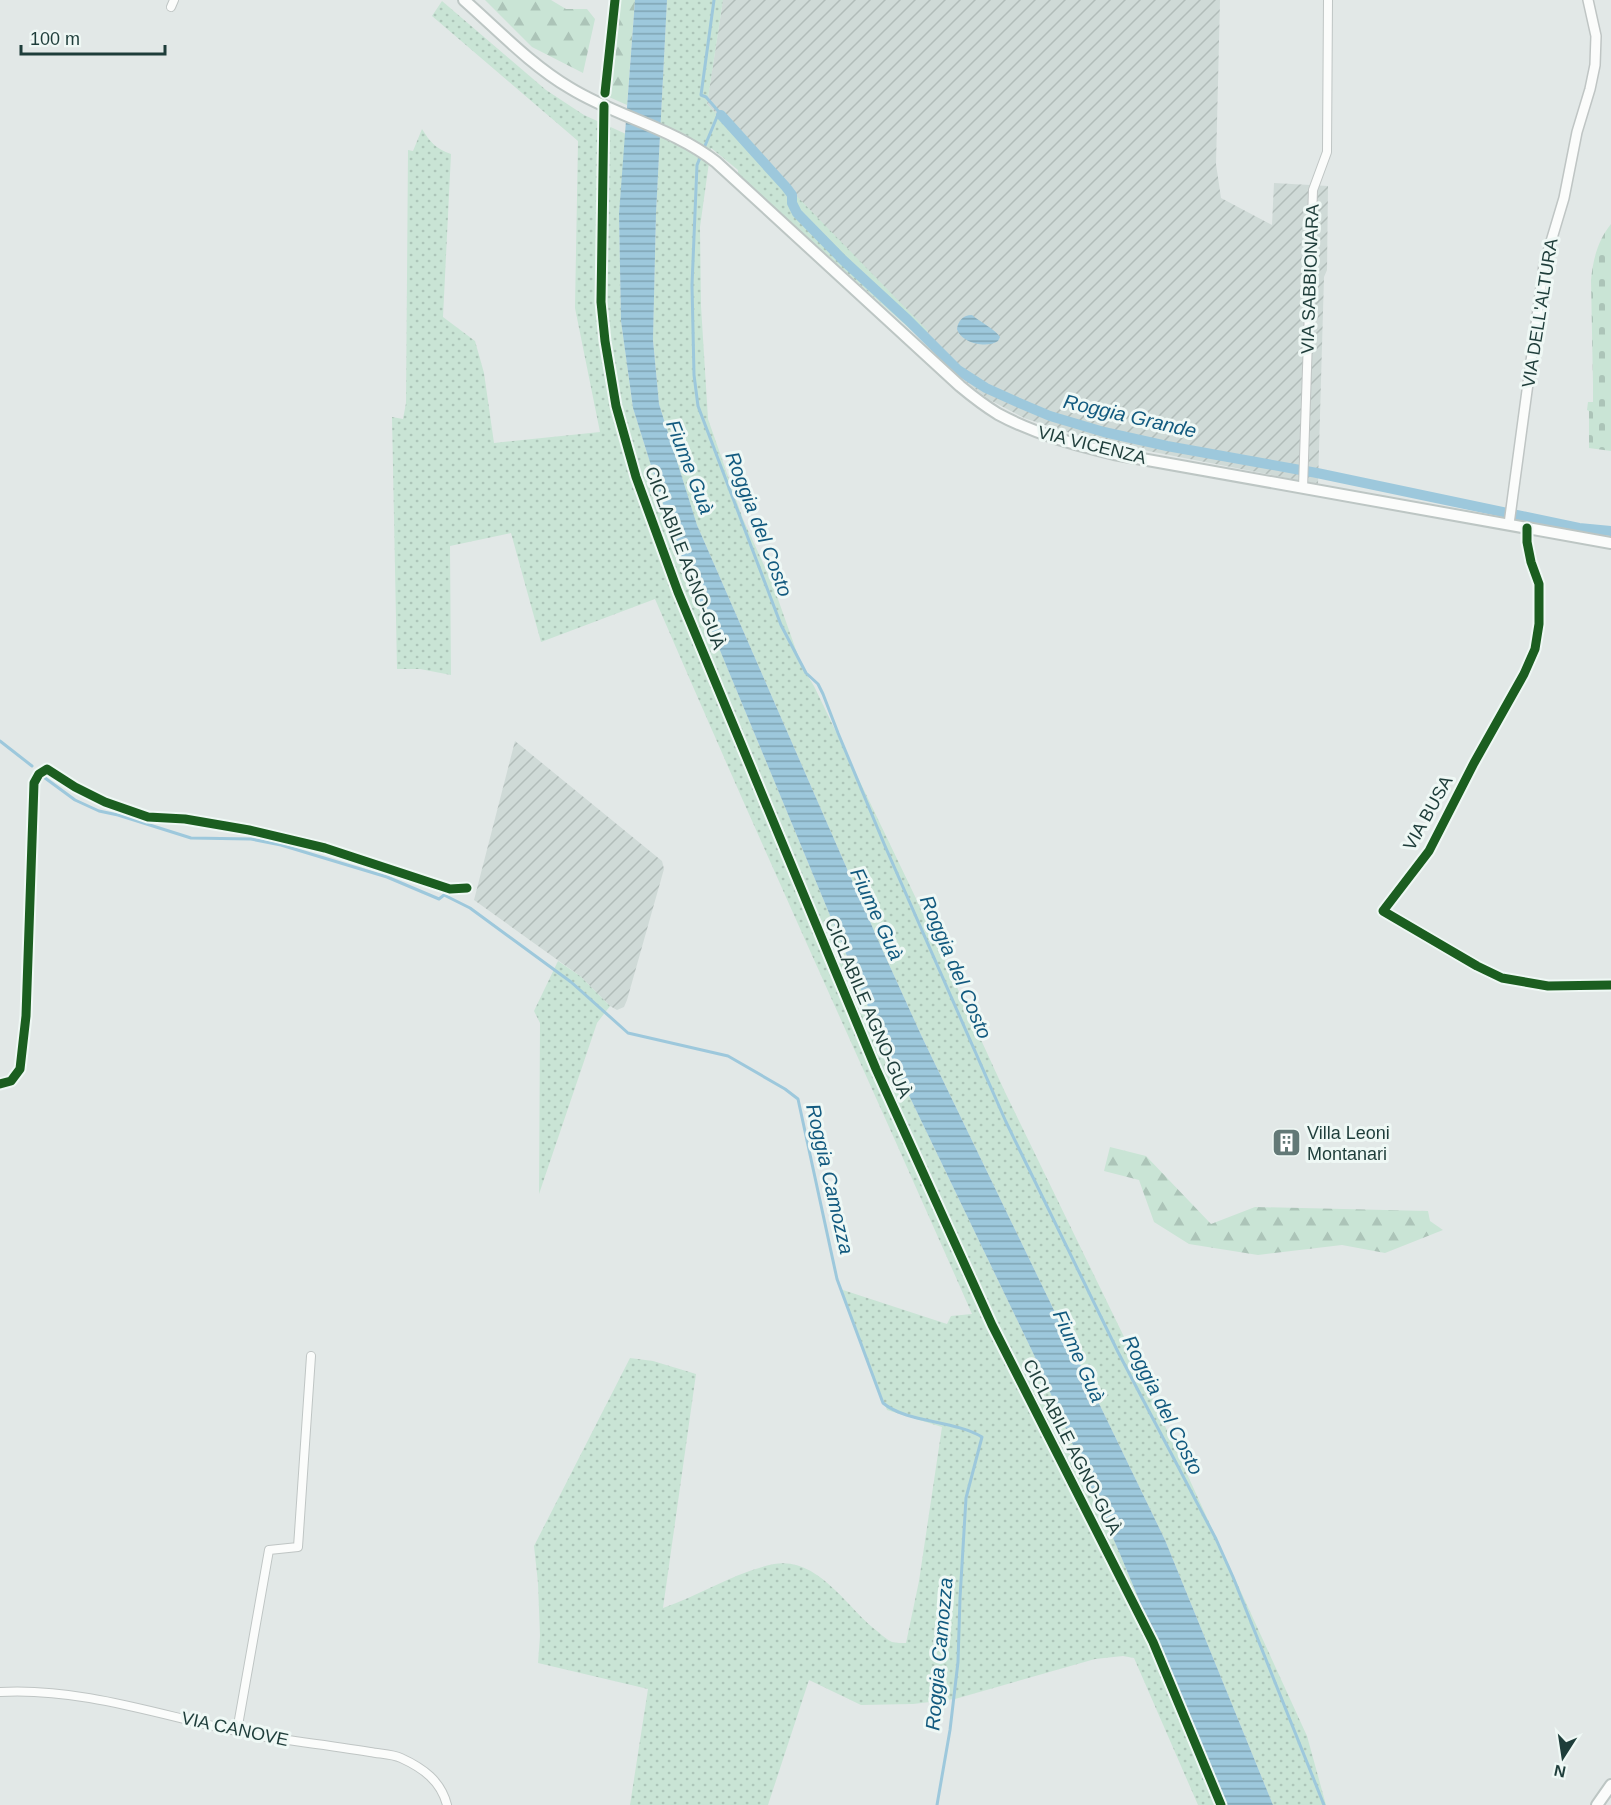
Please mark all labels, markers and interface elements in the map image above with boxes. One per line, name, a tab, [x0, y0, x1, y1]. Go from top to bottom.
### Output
scale bar	[21, 18, 165, 56]
text: 100 m	[30, 29, 80, 49]
street label: VIA SABBIONARA	[1297, 204, 1323, 354]
street label: VIA DELL'ALTURA	[1518, 237, 1562, 389]
water label: Roggia Grande	[1061, 390, 1199, 442]
water label: Fiume Guà	[662, 417, 718, 517]
street label: VIA VICENZA	[1036, 422, 1148, 468]
water label: Roggia del Costo	[721, 448, 797, 600]
street label: CICLABILE AGNO-GUÀ	[641, 464, 729, 652]
street label: VIA BUSA	[1399, 772, 1457, 854]
water label: Fiume Guà	[846, 865, 908, 963]
water label: Roggia del Costo	[916, 892, 996, 1042]
street label: CICLABILE AGNO-GUÀ	[821, 915, 915, 1101]
water label: Roggia Camozza	[802, 1102, 858, 1256]
place label: Villa Leoni Montanari	[1307, 1123, 1390, 1164]
building icon: Villa Leoni Montanari	[1270, 1127, 1302, 1159]
water label: Fiume Guà	[1049, 1306, 1109, 1406]
water label: Roggia del Costo	[1118, 1332, 1208, 1478]
street label: CICLABILE AGNO-GUÀ	[1019, 1356, 1125, 1538]
water label: Roggia Camozza	[921, 1577, 957, 1731]
street label: VIA CANOVE	[180, 1708, 290, 1750]
north arrow	[1533, 1727, 1593, 1787]
text: N	[1553, 1762, 1567, 1781]

